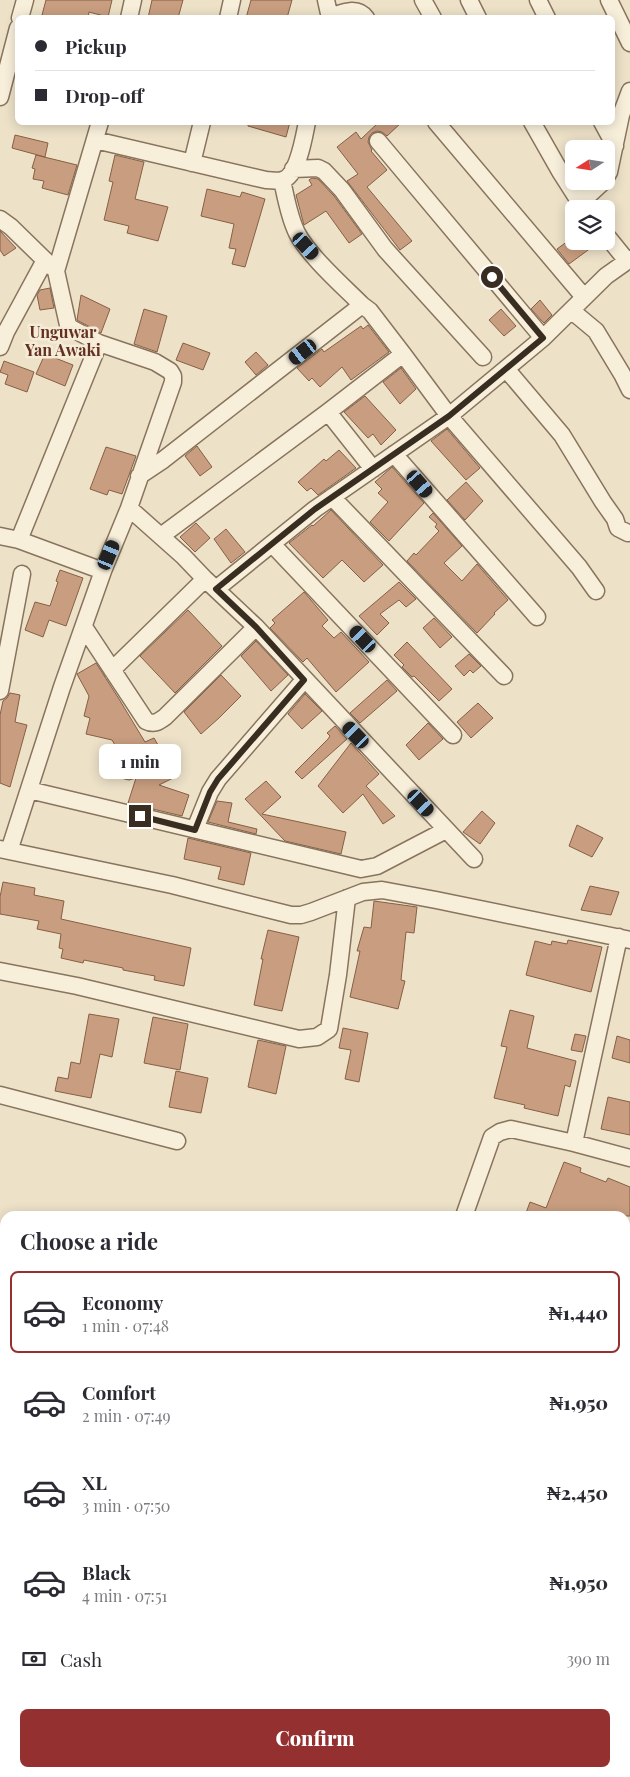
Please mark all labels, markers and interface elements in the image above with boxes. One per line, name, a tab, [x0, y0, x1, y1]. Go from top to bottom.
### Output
text: Pickup	[65, 33, 127, 59]
text: Drop-off	[65, 82, 143, 108]
north arrow	[565, 140, 615, 190]
map controls	[565, 140, 615, 250]
button: layers	[565, 200, 615, 250]
car	[290, 230, 321, 262]
route start	[481, 266, 503, 288]
district label: Unguwar Yan Awaki	[24, 321, 101, 360]
car	[286, 337, 319, 367]
car	[404, 468, 435, 500]
car	[96, 538, 121, 572]
car	[347, 623, 378, 655]
car	[340, 719, 371, 751]
callout: 1 min	[99, 744, 181, 778]
text: 1 min	[120, 751, 160, 772]
car	[405, 787, 436, 819]
route end	[129, 805, 151, 827]
text: Choose a ride	[20, 1226, 158, 1256]
text: Economy	[82, 1289, 163, 1315]
icon: car	[22, 1290, 67, 1335]
text: ₦1,440	[549, 1299, 608, 1325]
text: 1 min · 07:48	[82, 1315, 169, 1336]
text: Comfort	[82, 1379, 156, 1405]
icon: car	[22, 1380, 67, 1425]
text: ₦1,950	[550, 1389, 608, 1415]
text: 2 min · 07:49	[82, 1405, 171, 1426]
text: XL	[82, 1469, 107, 1495]
icon: car	[22, 1470, 67, 1515]
text: ₦2,450	[547, 1479, 608, 1505]
text: 3 min · 07:50	[82, 1495, 170, 1516]
text: Black	[82, 1559, 131, 1585]
icon: car	[22, 1560, 67, 1605]
text: ₦1,950	[550, 1569, 608, 1595]
text: 4 min · 07:51	[82, 1585, 167, 1606]
icon: cash	[20, 1645, 48, 1673]
text: Cash	[60, 1646, 102, 1672]
text: 390 m	[567, 1648, 610, 1669]
button: Confirm	[20, 1709, 610, 1767]

